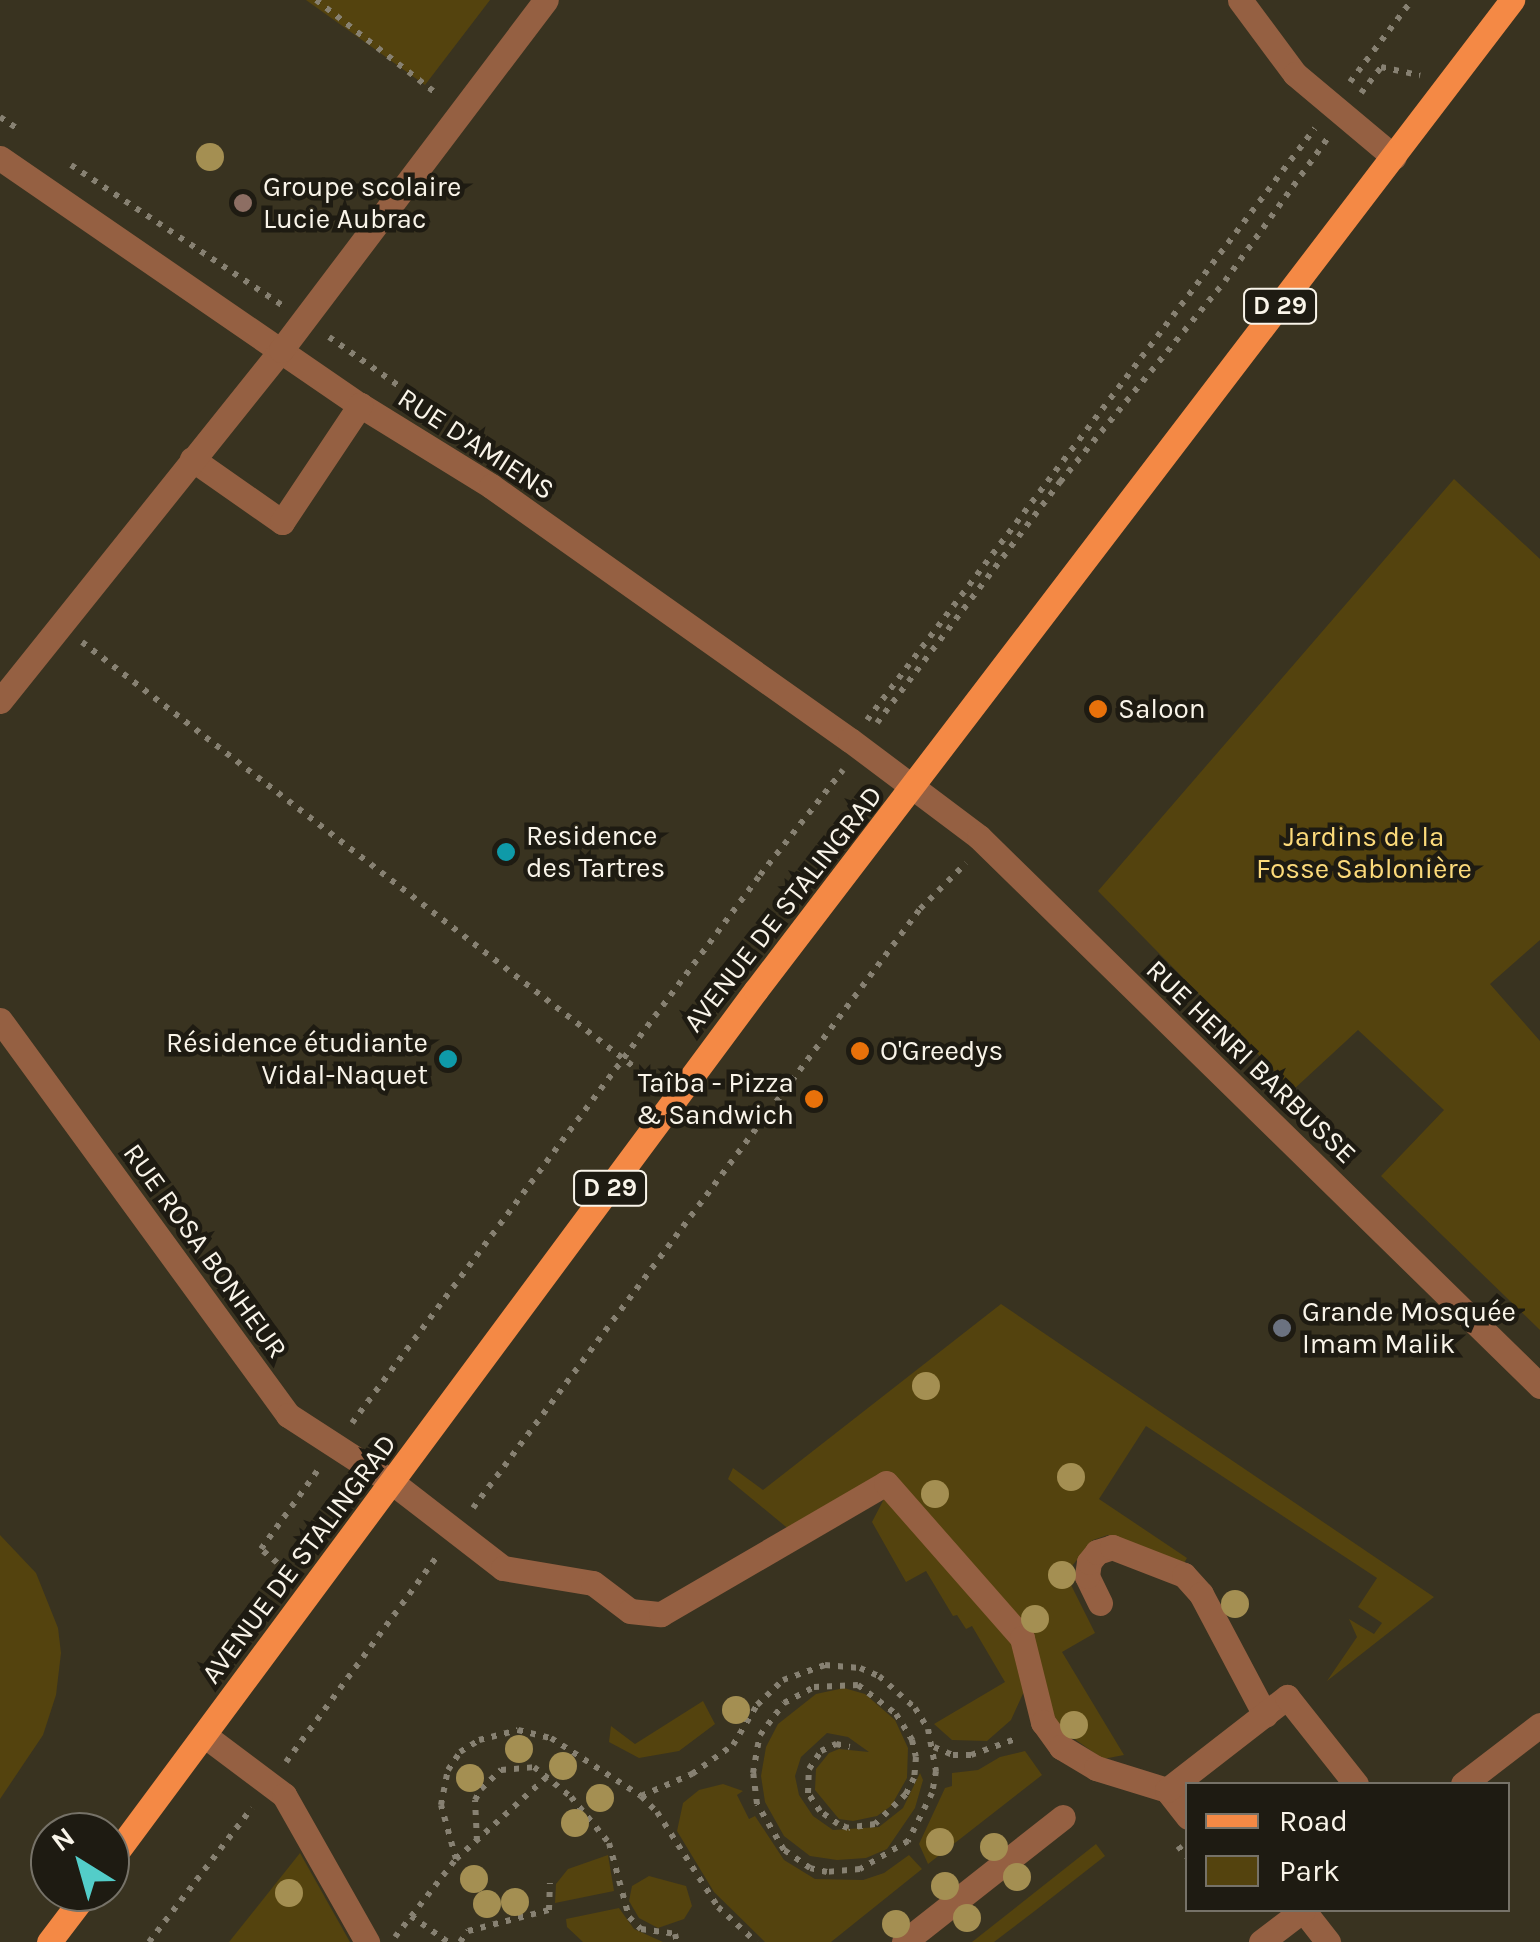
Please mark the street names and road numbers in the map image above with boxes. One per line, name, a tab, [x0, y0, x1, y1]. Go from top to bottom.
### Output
road number: D 29	[1242, 286, 1318, 326]
street label: RUE D'AMIENS	[392, 381, 560, 507]
street label: AVENUE DE STALINGRAD	[676, 779, 890, 1039]
street label: RUE HENRI BARBUSSE	[1139, 953, 1363, 1171]
street label: RUE ROSA BONHEUR	[116, 1137, 294, 1365]
road number: D 29	[572, 1168, 648, 1208]
street label: AVENUE DE STALINGRAD	[194, 1428, 404, 1690]

